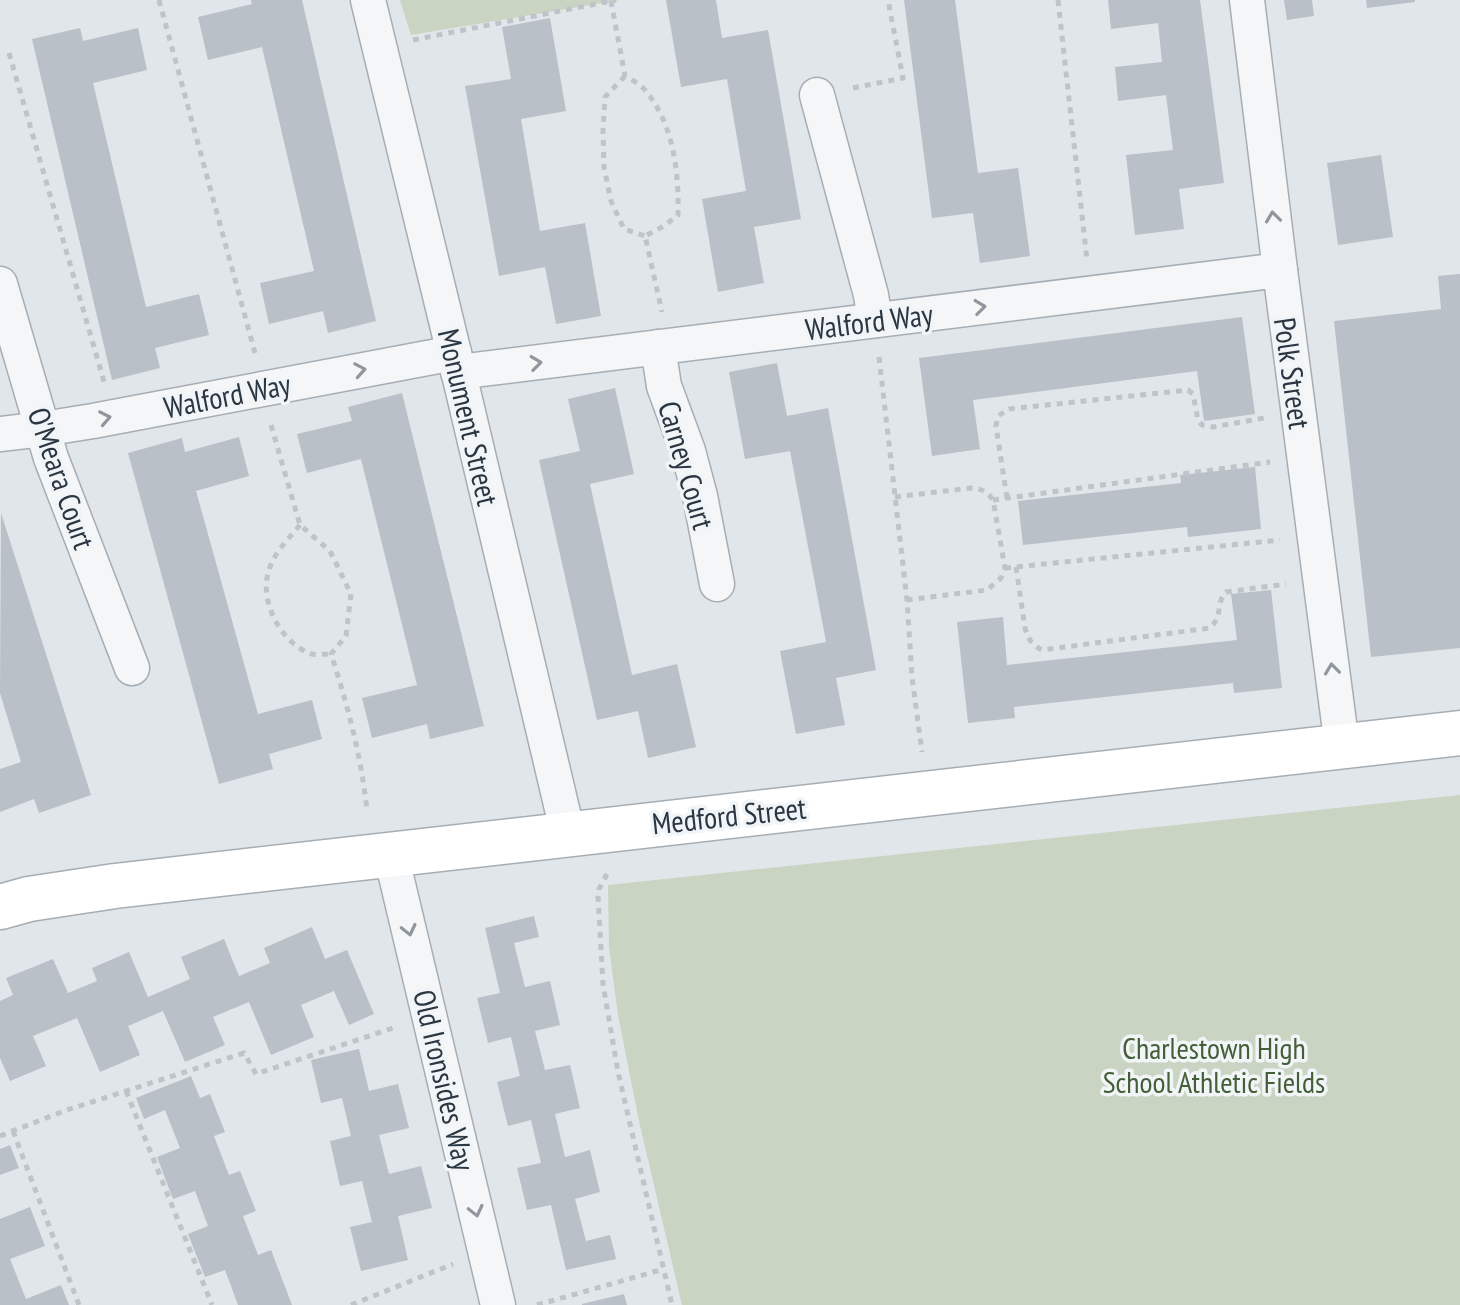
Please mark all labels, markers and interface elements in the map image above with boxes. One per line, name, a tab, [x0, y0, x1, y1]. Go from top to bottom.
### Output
one-way arrow	[1265, 210, 1282, 224]
street label: Walford Way	[803, 294, 936, 348]
one-way arrow	[973, 299, 987, 316]
street label: Polk Street	[1266, 315, 1320, 432]
street label: Monument Street	[430, 325, 508, 510]
one-way arrow	[529, 355, 543, 372]
one-way arrow	[353, 362, 367, 379]
street label: Walford Way	[160, 364, 294, 426]
street label: Carney Court	[650, 396, 724, 534]
street label: O'Meara Court	[20, 402, 105, 555]
one-way arrow	[98, 411, 112, 428]
one-way arrow	[1324, 662, 1341, 676]
street label: Medford Street	[650, 787, 809, 842]
one-way arrow	[400, 923, 417, 937]
street label: Old Ironsides Way	[405, 986, 485, 1175]
park label: Charlestown High School Athletic Fields	[1103, 1028, 1325, 1101]
one-way arrow	[466, 1203, 483, 1217]

